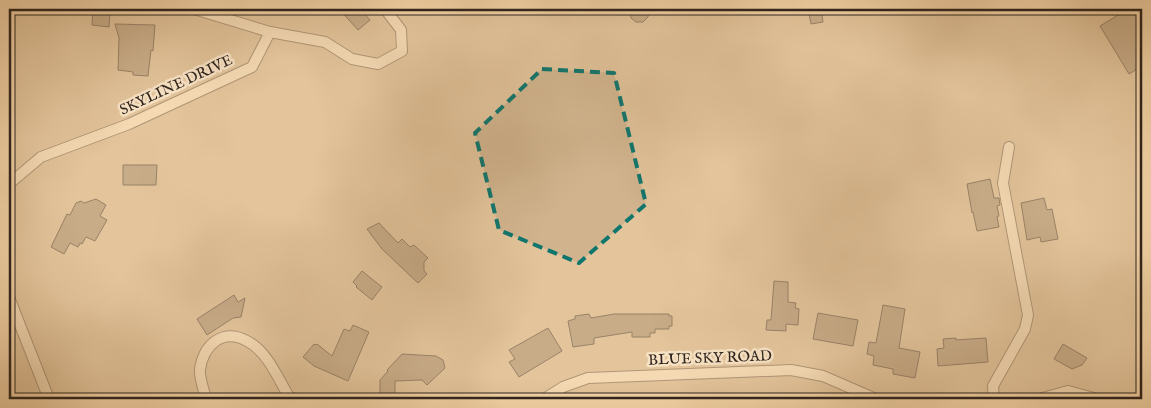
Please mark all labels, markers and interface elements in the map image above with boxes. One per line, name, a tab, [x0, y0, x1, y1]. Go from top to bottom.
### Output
street label: SKYLINE DRIVE	[116, 51, 236, 119]
street label: BLUE SKY ROAD	[648, 346, 772, 370]

